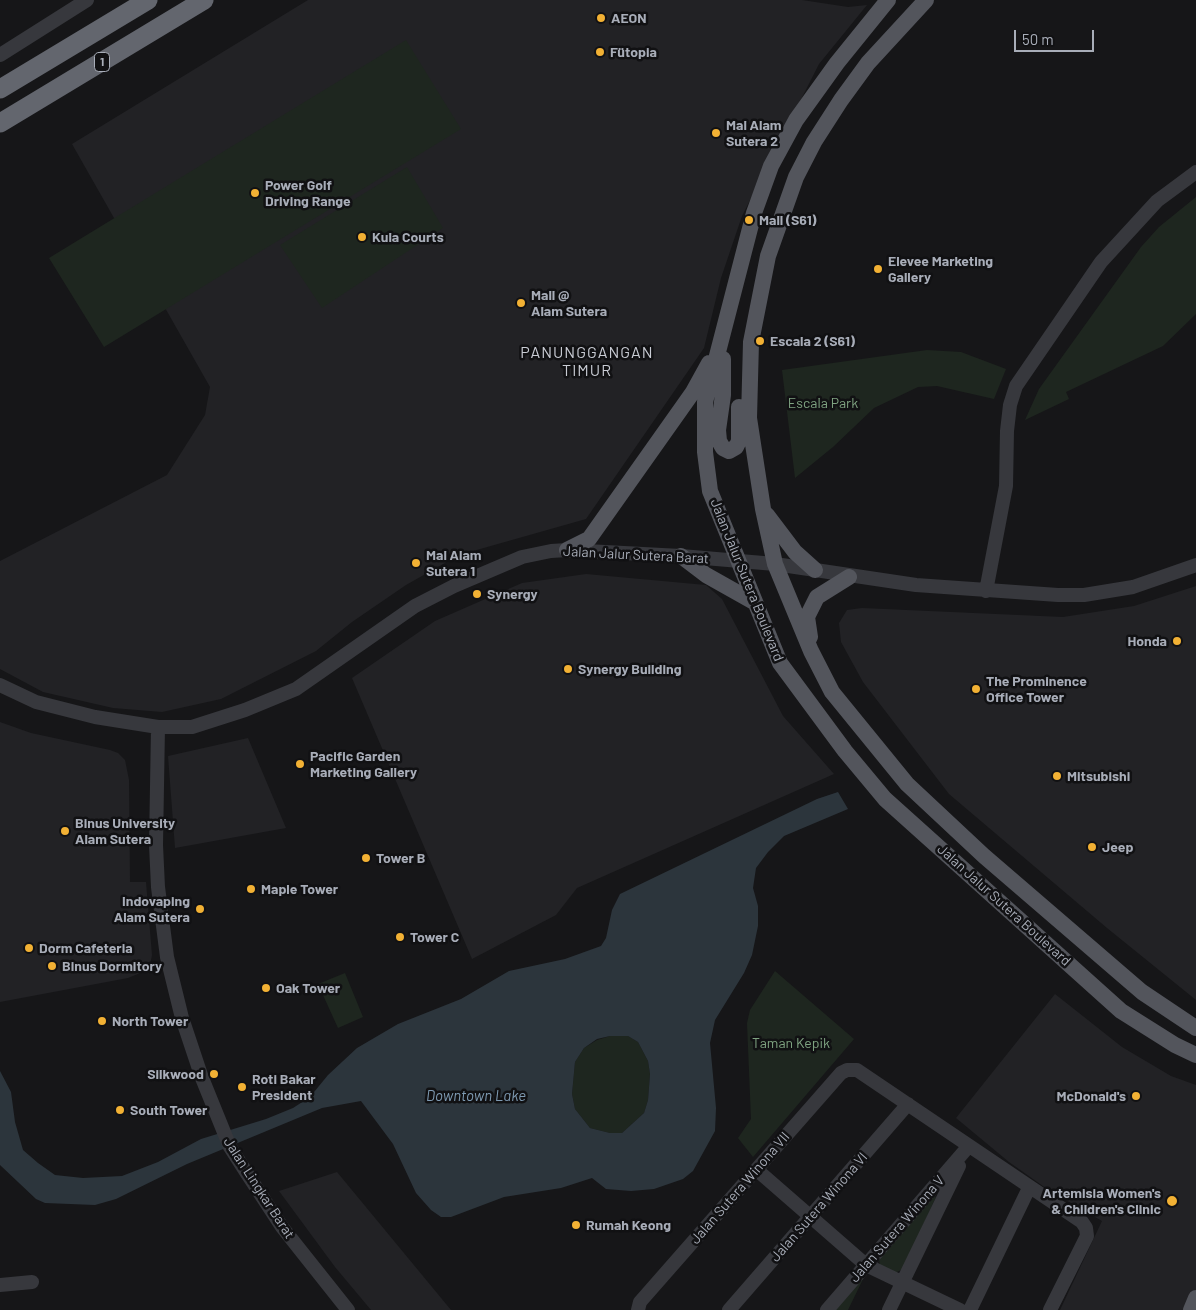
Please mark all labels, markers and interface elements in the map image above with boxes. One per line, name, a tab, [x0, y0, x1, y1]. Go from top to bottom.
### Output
place label: AEON	[611, 10, 647, 26]
marker: AEON	[595, 12, 607, 24]
scale bar	[1016, 20, 1096, 52]
text: 50 m	[1022, 30, 1054, 48]
place label: Fütopia	[610, 44, 657, 60]
marker: Fütopia	[594, 46, 606, 58]
road number: 1	[94, 52, 110, 72]
place label: Mal Alam Sutera 2	[726, 117, 782, 150]
marker: Mal Alam Sutera 2	[710, 127, 722, 139]
place label: Power Golf Driving Range	[265, 177, 351, 210]
marker: Power Golf Driving Range	[249, 187, 261, 199]
place label: Mall (S61)	[759, 212, 816, 228]
marker: Mall (S61)	[743, 214, 755, 226]
place label: Kula Courts	[372, 229, 444, 245]
marker: Kula Courts	[356, 231, 368, 243]
place label: Elevee Marketing Gallery	[888, 253, 993, 286]
marker: Elevee Marketing Gallery	[872, 263, 884, 275]
place label: Mall @ Alam Sutera	[531, 287, 607, 320]
marker: Mall @ Alam Sutera	[515, 297, 527, 309]
place label: Escala 2 (S61)	[770, 333, 855, 349]
marker: Escala 2 (S61)	[754, 335, 766, 347]
district label: PANUNGGANGAN TIMUR	[519, 343, 655, 381]
park label: Escala Park	[788, 395, 858, 411]
street label: Jalan Jalur Sutera Boulevard	[707, 496, 787, 664]
street label: Jalan Jalur Sutera Barat	[563, 543, 709, 567]
place label: Mal Alam Sutera 1	[426, 547, 482, 580]
marker: Mal Alam Sutera 1	[410, 557, 422, 569]
place label: Synergy	[487, 586, 538, 602]
marker: Synergy	[471, 588, 483, 600]
place label: Honda	[1127, 633, 1167, 649]
marker: Honda	[1171, 635, 1183, 647]
place label: Synergy Building	[578, 661, 681, 677]
marker: Synergy Building	[562, 663, 574, 675]
place label: The Prominence Office Tower	[986, 673, 1087, 706]
marker: The Prominence Office Tower	[970, 683, 982, 695]
place label: Pacific Garden Marketing Gallery	[310, 748, 417, 780]
marker: Pacific Garden Marketing Gallery	[294, 758, 306, 770]
place label: Mitsubishi	[1067, 768, 1130, 784]
marker: Mitsubishi	[1051, 770, 1063, 782]
place label: Binus University Alam Sutera	[75, 815, 175, 848]
marker: Binus University Alam Sutera	[59, 825, 71, 837]
place label: Jeep	[1102, 839, 1133, 855]
street label: Jalan Jalur Sutera Boulevard	[934, 841, 1074, 969]
marker: Jeep	[1086, 841, 1098, 853]
place label: Tower B	[376, 850, 425, 866]
marker: Tower B	[360, 852, 372, 864]
place label: Maple Tower	[261, 881, 338, 897]
marker: Maple Tower	[245, 883, 257, 895]
place label: Indovaping Alam Sutera	[114, 893, 190, 926]
marker: Indovaping Alam Sutera	[194, 903, 206, 915]
place label: Tower C	[410, 929, 459, 945]
marker: Tower C	[394, 931, 406, 943]
place label: Dorm Cafeteria	[39, 940, 133, 956]
marker: Dorm Cafeteria	[23, 942, 35, 954]
place label: Binus Dormitory	[62, 958, 162, 974]
marker: Binus Dormitory	[46, 960, 58, 972]
place label: Oak Tower	[276, 980, 340, 996]
marker: Oak Tower	[260, 982, 272, 994]
place label: North Tower	[112, 1013, 188, 1029]
marker: North Tower	[96, 1015, 108, 1027]
park label: Taman Kepik	[752, 1035, 830, 1051]
place label: Silkwood	[147, 1066, 204, 1082]
marker: Silkwood	[208, 1068, 220, 1080]
place label: Roti Bakar President	[252, 1071, 316, 1104]
marker: Roti Bakar President	[236, 1081, 248, 1093]
water label: Downtown Lake	[426, 1087, 526, 1105]
place label: McDonald's	[1057, 1088, 1126, 1104]
marker: McDonald's	[1130, 1090, 1142, 1102]
place label: South Tower	[130, 1102, 207, 1118]
marker: South Tower	[114, 1104, 126, 1116]
street label: Jalan Sutera Winona VII	[687, 1129, 793, 1247]
street label: Jalan Lingkar Barat	[220, 1134, 298, 1242]
street label: Jalan Sutera Winona VI	[767, 1149, 871, 1265]
street label: Jalan Sutera Winona V	[846, 1172, 948, 1286]
place label: Artemisia Women's & Children's Clinic	[1043, 1185, 1161, 1218]
marker: Artemisia Women's & Children's Clinic	[1165, 1194, 1179, 1208]
place label: Rumah Keong	[586, 1217, 671, 1233]
marker: Rumah Keong	[570, 1219, 582, 1231]

